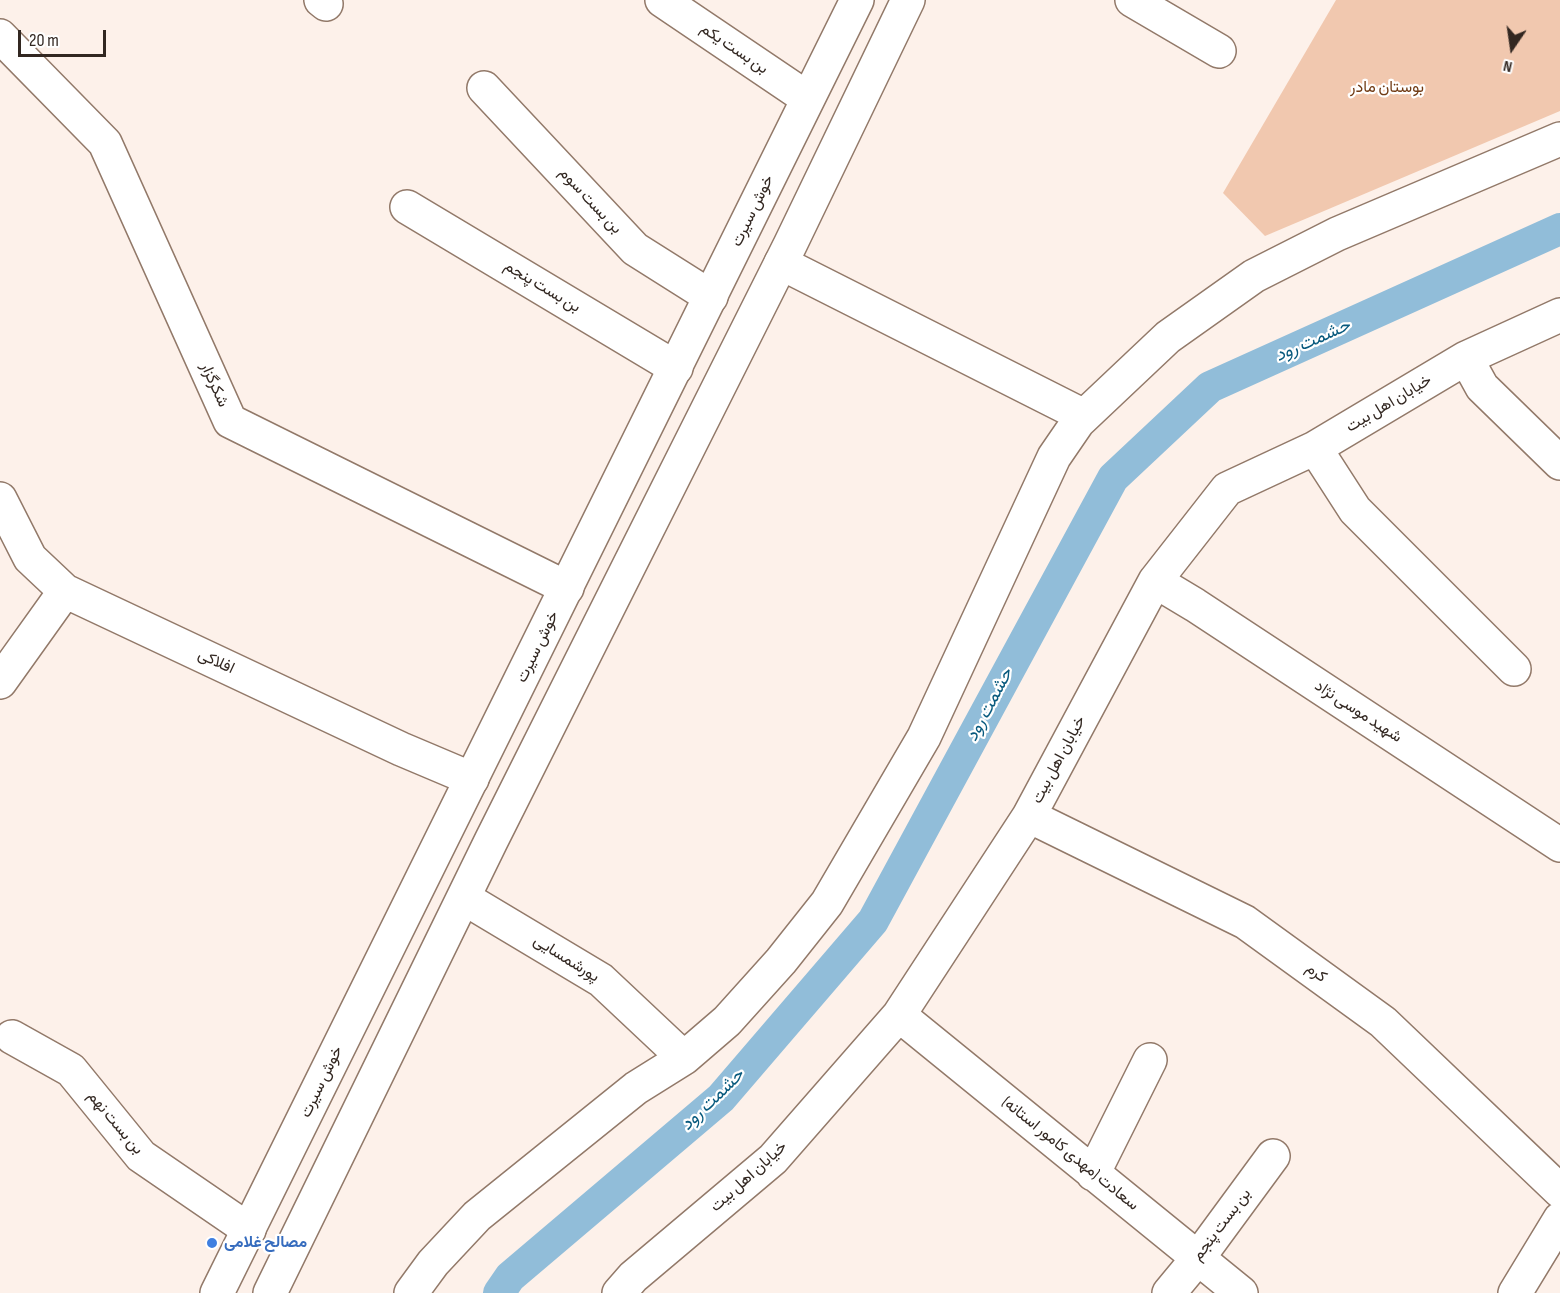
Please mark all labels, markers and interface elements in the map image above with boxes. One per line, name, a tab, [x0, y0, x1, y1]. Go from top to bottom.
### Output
scale bar	[21, 18, 110, 56]
north arrow	[1482, 18, 1542, 78]
street label: بن بست یکم	[696, 19, 772, 79]
text: 20 m	[29, 30, 59, 51]
text: N	[1502, 56, 1514, 76]
park label: بوستان مادر	[1350, 78, 1424, 98]
street label: بن بست سوم	[554, 164, 626, 238]
street label: خوش سیرت	[727, 172, 779, 250]
street label: بن بست پنجم	[500, 257, 584, 317]
water label: حشمت رود	[1272, 315, 1354, 367]
street label: شکرگزار	[196, 360, 232, 410]
street label: خیابان اهل بیت	[1343, 371, 1435, 437]
street label: خوش سیرت	[512, 608, 564, 686]
street label: افلاکی	[195, 645, 237, 679]
water label: حشمت رود	[962, 665, 1018, 745]
street label: شهید موسی نژاد	[1311, 677, 1405, 747]
street label: خیابان اهل بیت	[1028, 713, 1090, 807]
street label: پورشمسایی	[529, 931, 603, 987]
street label: کرم	[1302, 959, 1330, 987]
street label: خوش سیرت	[296, 1043, 348, 1121]
water label: حشمت رود	[677, 1065, 749, 1135]
street label: بن بست نهم	[83, 1087, 147, 1159]
street label: سعادت (مهدی کامور استانه)	[998, 1093, 1142, 1215]
street label: خیابان اهل بیت	[707, 1138, 791, 1216]
street label: بن بست پنجم	[1188, 1185, 1256, 1265]
place label: مصالح غلامی	[224, 1233, 307, 1253]
marker: مصالح غلامی	[205, 1236, 219, 1250]

